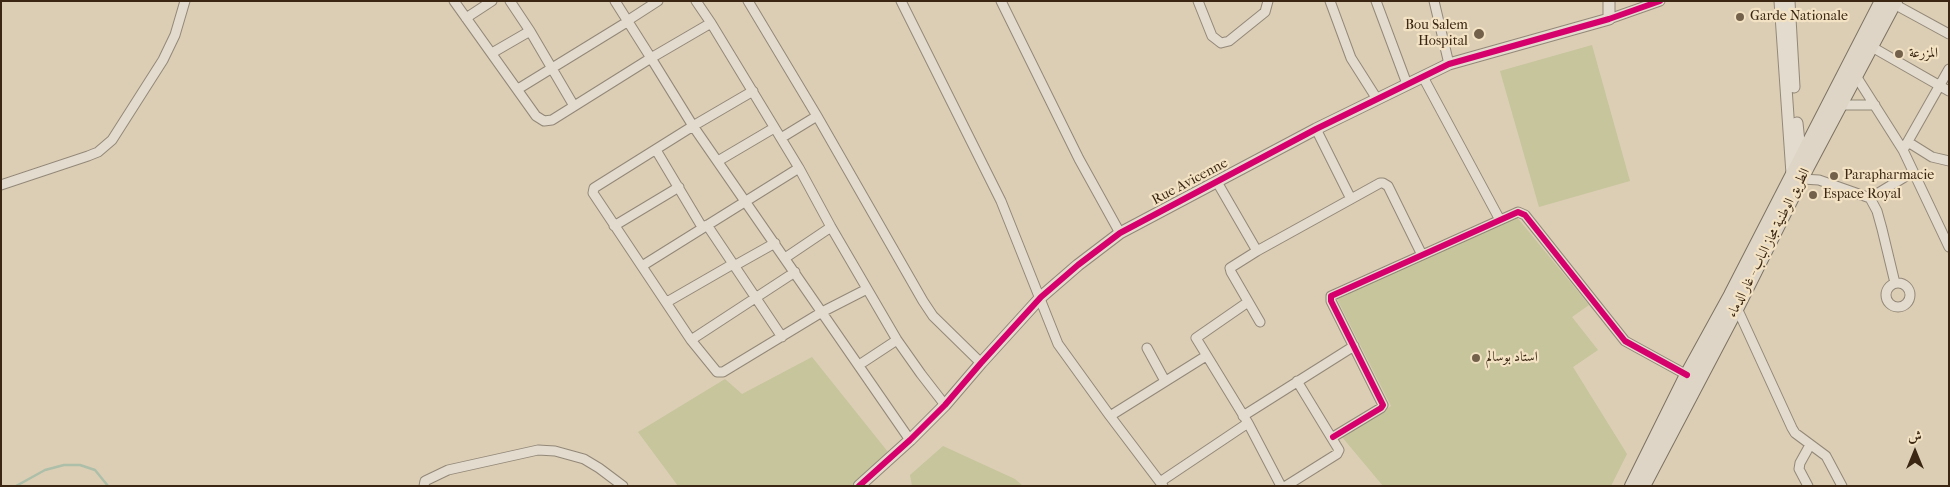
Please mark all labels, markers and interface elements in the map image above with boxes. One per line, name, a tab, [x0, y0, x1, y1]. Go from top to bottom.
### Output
place label: Garde Nationale	[1750, 9, 1848, 25]
marker: Garde Nationale	[1734, 11, 1746, 23]
place label: Bou Salem Hospital	[1405, 18, 1468, 50]
marker: Bou Salem Hospital	[1472, 27, 1486, 41]
place label: المزرعة	[1909, 46, 1938, 62]
marker: المزرعة	[1893, 48, 1905, 60]
street label: Rue Avicenne	[1149, 155, 1231, 209]
street label: الطريق الوطنية مجاز الباب - غار الدماء	[1724, 166, 1814, 320]
place label: Parapharmacie	[1844, 168, 1934, 184]
marker: Parapharmacie	[1828, 170, 1840, 182]
place label: Espace Royal	[1823, 187, 1901, 203]
marker: Espace Royal	[1807, 189, 1819, 201]
place label: استاد بوسالم	[1486, 350, 1538, 366]
marker: استاد بوسالم	[1470, 352, 1482, 364]
north arrow	[1890, 427, 1940, 477]
text: ش	[1908, 428, 1922, 445]

